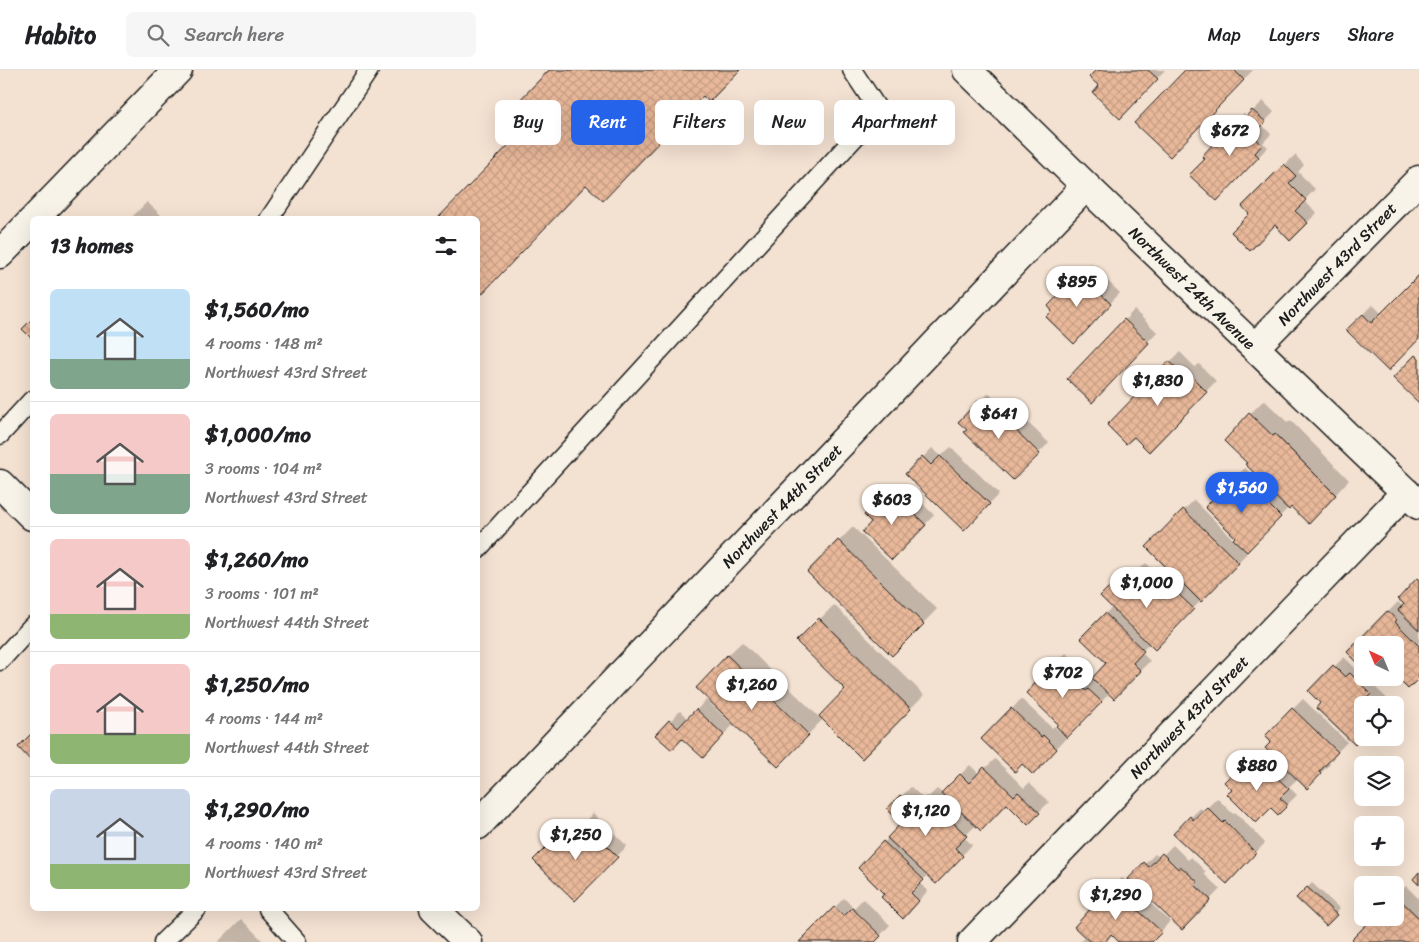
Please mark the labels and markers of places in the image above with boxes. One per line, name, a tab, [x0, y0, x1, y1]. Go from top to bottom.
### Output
pin: $672	[1200, 114, 1260, 157]
pin: $895	[1047, 266, 1107, 308]
pin: $1,830	[1117, 364, 1199, 407]
pin: $641	[969, 398, 1029, 440]
pin: $1,560	[1201, 472, 1283, 514]
pin: $603	[862, 484, 922, 526]
pin: $1,000	[1106, 566, 1188, 609]
pin: $702	[1033, 656, 1093, 699]
pin: $1,260	[711, 668, 793, 711]
pin: $880	[1227, 750, 1287, 792]
pin: $1,120	[885, 794, 967, 837]
pin: $1,250	[535, 818, 617, 861]
pin: $1,290	[1075, 878, 1157, 921]

